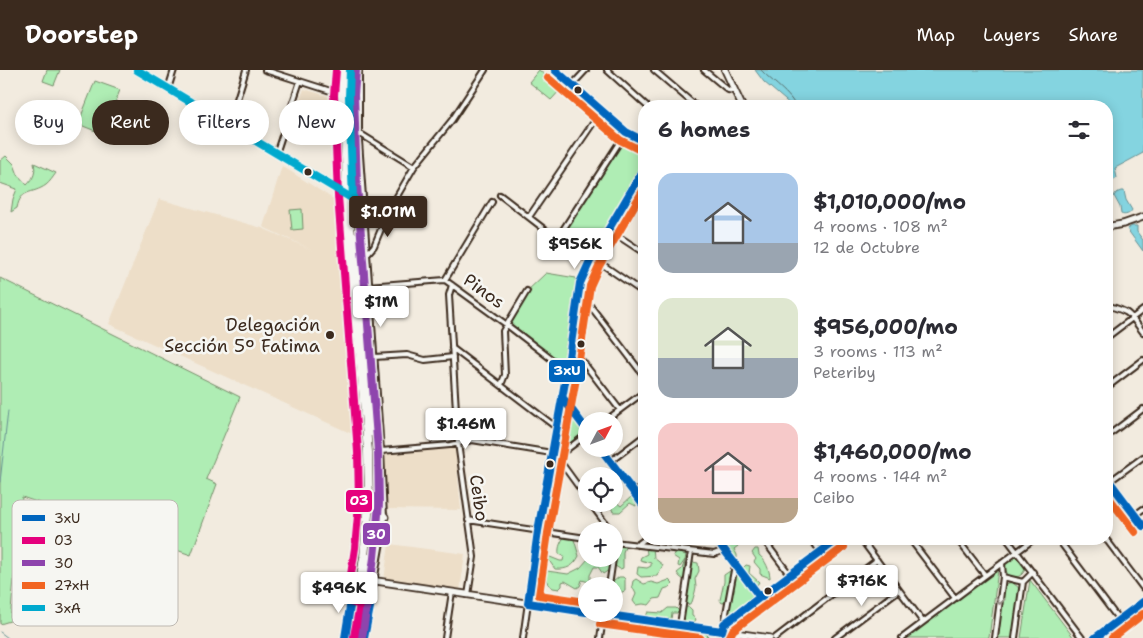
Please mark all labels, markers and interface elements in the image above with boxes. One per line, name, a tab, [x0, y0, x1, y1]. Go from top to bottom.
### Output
text: Doorstep	[25, 19, 138, 51]
text: Map	[917, 23, 955, 47]
text: Layers	[983, 23, 1040, 47]
text: Share	[1068, 23, 1118, 47]
unlabelled marker	[573, 85, 583, 95]
chip: Buy	[15, 100, 82, 145]
chip: Rent	[92, 100, 169, 145]
chip: Filters	[179, 100, 269, 145]
chip: New	[279, 100, 354, 145]
text: 6 homes	[658, 116, 750, 144]
icon: filters	[1065, 116, 1093, 144]
unlabelled marker	[303, 167, 313, 177]
text: $1,010,000/mo	[813, 188, 966, 216]
icon: home	[698, 193, 758, 253]
pin: $1.01M	[347, 196, 429, 238]
text: $1.01M	[360, 201, 416, 222]
text: 4 rooms · 108 m²	[813, 216, 948, 237]
pin: $956K	[540, 228, 610, 270]
text: $956K	[548, 233, 602, 254]
text: 12 de Octubre	[813, 237, 920, 258]
street label: Pinos	[458, 268, 510, 314]
pin: $1M	[357, 286, 405, 328]
text: $1M	[364, 291, 398, 312]
place label: Delegación Sección 5º Fatima	[164, 313, 320, 358]
text: $956,000/mo	[813, 313, 958, 341]
icon: home	[698, 318, 758, 378]
marker: Delegación Sección 5º Fatima	[324, 329, 336, 341]
unlabelled marker	[576, 339, 586, 349]
text: 3 rooms · 113 m²	[813, 341, 943, 362]
line badge: 3xU	[548, 359, 586, 383]
text: 3xU	[553, 361, 581, 379]
text: Peteriby	[813, 362, 876, 383]
pin: $1.46M	[425, 408, 507, 450]
north arrow	[578, 412, 622, 458]
map controls	[578, 412, 623, 622]
text: $1.46M	[436, 413, 496, 434]
text: $1,460,000/mo	[813, 438, 972, 466]
icon: home	[698, 443, 758, 503]
unlabelled marker	[545, 459, 555, 469]
text: 4 rooms · 144 m²	[813, 466, 947, 487]
button: locate	[578, 467, 623, 512]
street label: Ceibo	[464, 473, 494, 523]
text: Ceibo	[813, 487, 855, 508]
line badge: 03	[345, 489, 373, 513]
text: 03	[349, 491, 369, 509]
legend	[12, 500, 178, 626]
text: 3xU	[54, 509, 80, 527]
line badge: 30	[362, 522, 391, 546]
button: +	[578, 522, 623, 567]
text: 30	[366, 525, 386, 543]
text: 03	[54, 531, 73, 549]
text: 30	[54, 554, 73, 572]
pin: $716K	[827, 564, 897, 607]
text: $716K	[837, 570, 887, 591]
pin: $496K	[304, 572, 374, 614]
text: 27xH	[54, 576, 90, 594]
text: $496K	[312, 577, 366, 598]
button: −	[578, 577, 623, 622]
unlabelled marker	[763, 586, 773, 596]
one-way arrow	[995, 596, 1005, 605]
text: 3xA	[54, 599, 81, 617]

